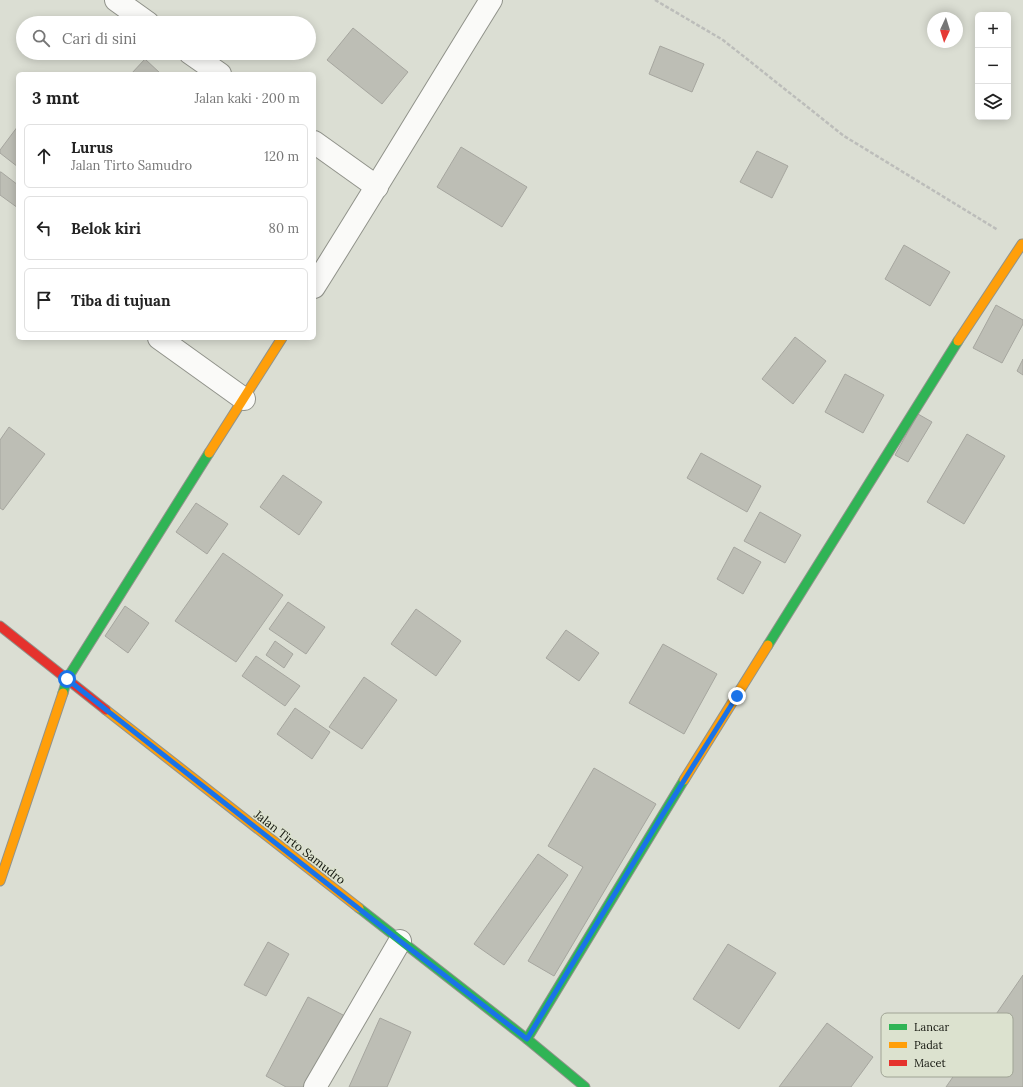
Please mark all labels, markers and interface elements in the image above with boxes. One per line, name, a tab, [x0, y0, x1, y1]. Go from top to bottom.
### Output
north arrow	[927, 12, 963, 48]
map controls	[975, 12, 1011, 120]
button: +	[975, 12, 1011, 48]
search box	[16, 16, 316, 60]
icon: search	[30, 27, 52, 49]
text: Cari di sini	[62, 29, 137, 48]
button: −	[975, 48, 1011, 84]
button: layers	[975, 84, 1011, 120]
text: 3 mnt	[32, 87, 79, 109]
text: Jalan kaki · 200 m	[195, 90, 300, 107]
text: Lurus	[71, 138, 113, 157]
icon: ahead	[33, 145, 55, 167]
text: 120 m	[264, 148, 299, 165]
text: Jalan Tirto Samudro	[71, 157, 192, 174]
icon: left	[33, 217, 55, 239]
text: Belok kiri	[71, 219, 141, 238]
text: 80 m	[269, 220, 299, 237]
icon: arrive	[33, 289, 55, 311]
text: Tiba di tujuan	[71, 291, 170, 310]
route start	[58, 670, 76, 688]
route end	[728, 687, 746, 705]
street label: Jalan Tirto Samudro	[251, 806, 349, 887]
legend	[881, 1013, 1013, 1077]
text: Lancar	[914, 1020, 949, 1034]
text: Padat	[914, 1038, 943, 1052]
text: Macet	[914, 1056, 946, 1070]

